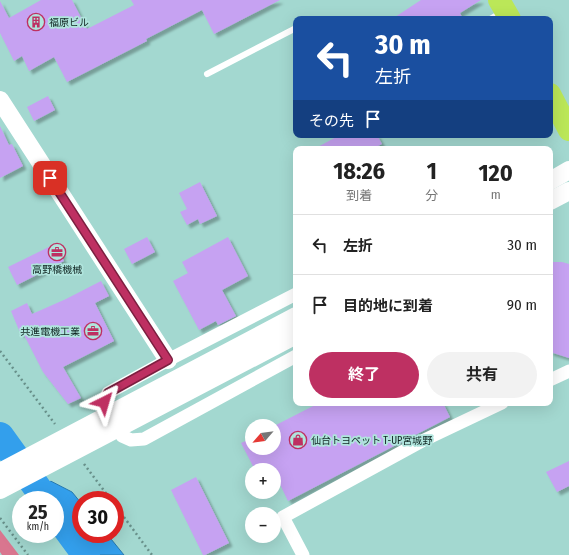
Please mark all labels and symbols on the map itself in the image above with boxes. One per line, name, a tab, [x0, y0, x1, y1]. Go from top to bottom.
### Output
building icon: 福原ビル	[26, 12, 46, 32]
place label: 福原ビル	[49, 17, 89, 29]
pin	[33, 161, 67, 195]
office icon: 高野橋機械	[47, 242, 67, 262]
place label: 高野橋機械	[32, 264, 82, 276]
office icon: 共進電機工業	[83, 321, 103, 341]
place label: 共進電機工業	[20, 326, 80, 338]
position arrow	[83, 381, 125, 423]
north arrow	[245, 419, 281, 455]
shop icon: 仙台トヨペット T-UP宮城野	[288, 430, 308, 450]
place label: 仙台トヨペット T-UP宮城野	[311, 435, 432, 447]
speed limit sign: 30	[72, 491, 124, 543]

